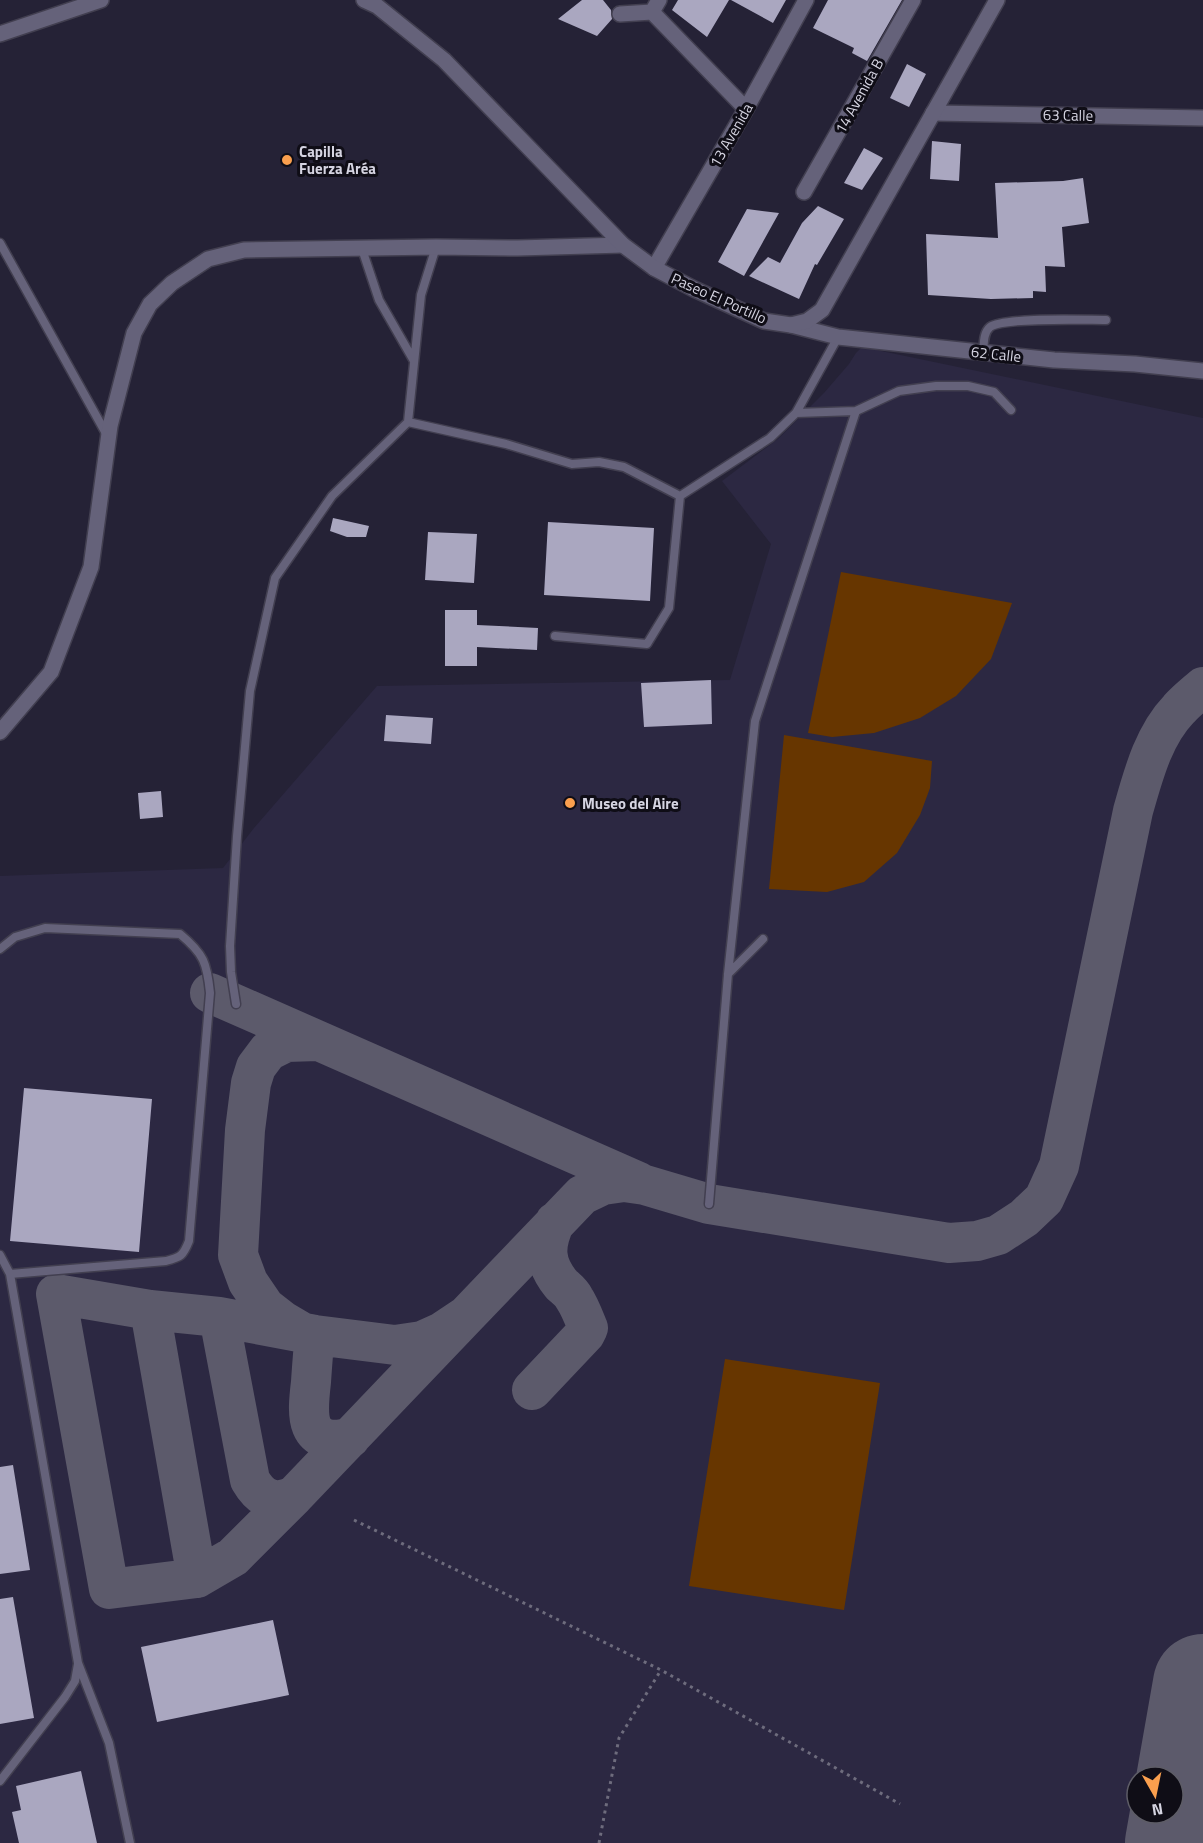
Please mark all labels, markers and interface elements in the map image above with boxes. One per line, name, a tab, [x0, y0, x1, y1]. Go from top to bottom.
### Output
street label: 14 Avenida B	[829, 54, 889, 138]
street label: 13 Avenida	[703, 98, 759, 171]
street label: 63 Calle	[1043, 103, 1093, 127]
place label: Capilla Fuerza Aréa	[299, 140, 376, 180]
marker: Capilla Fuerza Aréa	[280, 153, 294, 167]
street label: Paseo El Portillo	[667, 267, 771, 329]
street label: 62 Calle	[970, 340, 1022, 368]
place label: Museo del Aire	[582, 792, 679, 815]
marker: Museo del Aire	[563, 796, 577, 810]
north arrow	[1125, 1765, 1185, 1825]
text: N	[1150, 1797, 1165, 1823]

